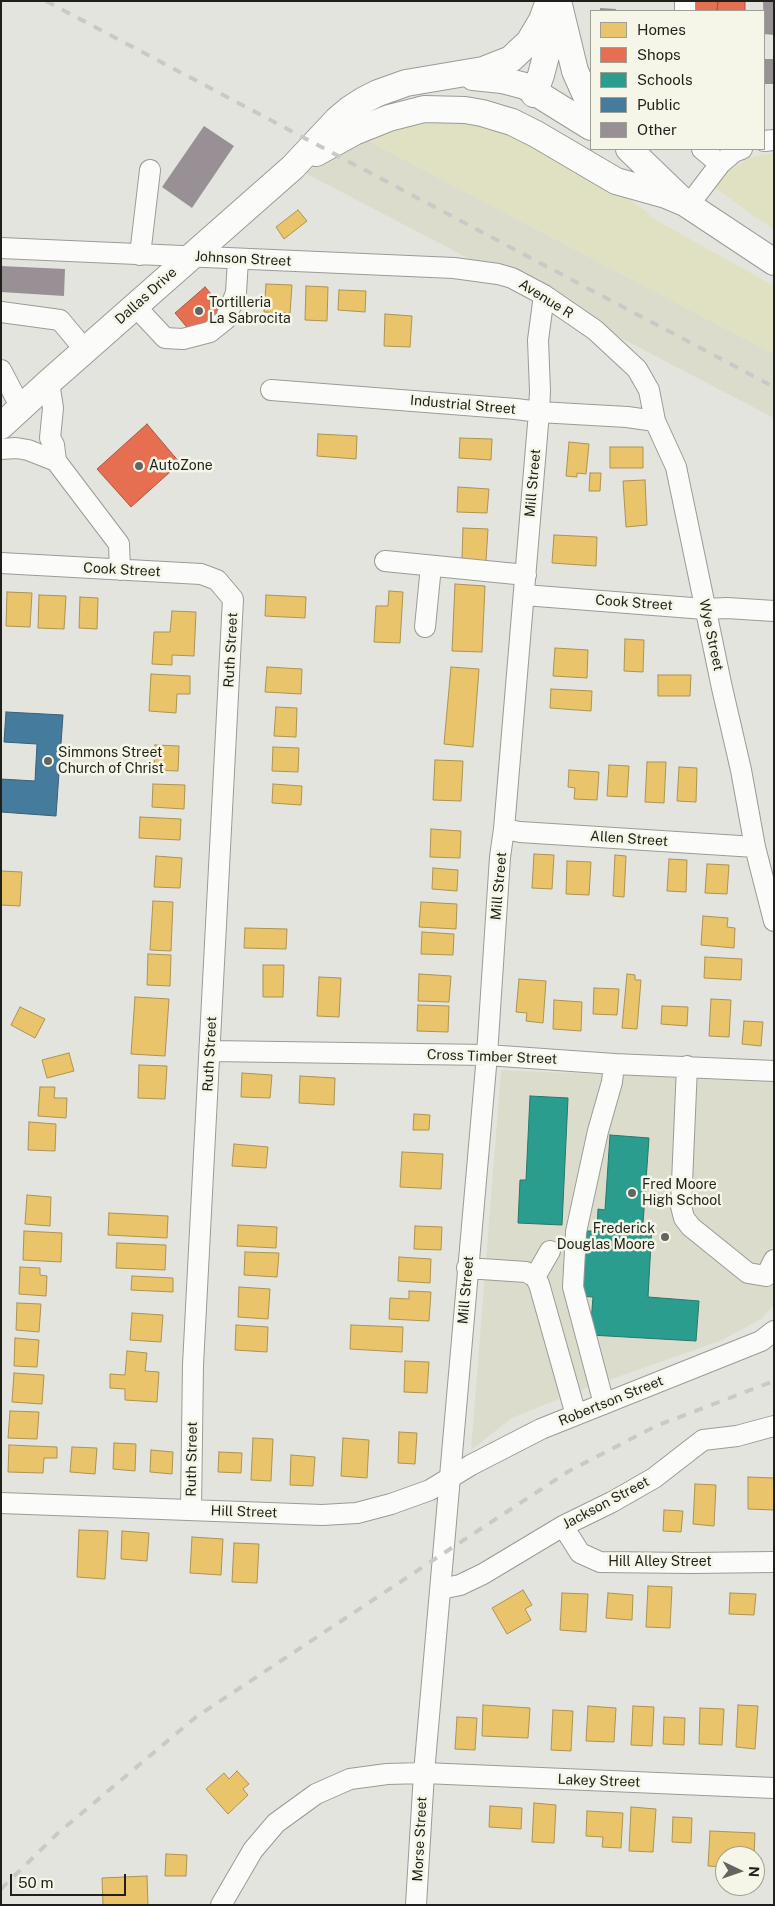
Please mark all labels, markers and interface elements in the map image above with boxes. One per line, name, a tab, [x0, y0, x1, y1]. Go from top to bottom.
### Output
legend	[590, 10, 765, 150]
text: Homes	[637, 21, 686, 38]
text: Shops	[637, 46, 681, 63]
text: Schools	[637, 71, 693, 88]
text: Public	[637, 96, 681, 113]
text: Other	[637, 121, 677, 138]
street label: Johnson Street	[194, 248, 292, 270]
street label: Dallas Drive	[112, 264, 180, 328]
street label: Avenue R	[516, 276, 576, 322]
place label: Tortilleria La Sabrocita	[209, 295, 291, 328]
marker: Tortilleria La Sabrocita	[193, 305, 205, 317]
street label: Industrial Street	[409, 392, 517, 418]
street label: Mill Street	[522, 448, 544, 518]
place label: AutoZone	[149, 458, 213, 474]
marker: AutoZone	[133, 460, 145, 472]
street label: Cook Street	[83, 560, 161, 580]
street label: Cook Street	[595, 592, 673, 614]
street label: Wye Street	[695, 598, 727, 672]
street label: Ruth Street	[221, 612, 241, 688]
place label: Simmons Street Church of Christ	[58, 745, 164, 778]
marker: Simmons Street Church of Christ	[42, 755, 54, 767]
street label: Allen Street	[589, 828, 669, 850]
street label: Mill Street	[488, 851, 510, 921]
street label: Ruth Street	[200, 1016, 220, 1092]
street label: Cross Timber Street	[427, 1046, 557, 1068]
place label: Fred Moore High School	[642, 1177, 721, 1210]
marker: Fred Moore High School	[626, 1187, 638, 1199]
place label: Frederick Douglas Moore	[557, 1221, 655, 1254]
marker: Frederick Douglas Moore	[659, 1231, 671, 1243]
street label: Mill Street	[455, 1255, 477, 1325]
street label: Robertson Street	[556, 1372, 666, 1430]
street label: Ruth Street	[183, 1421, 201, 1497]
street label: Jackson Street	[560, 1473, 652, 1533]
street label: Hill Street	[210, 1502, 278, 1522]
street label: Hill Alley Street	[608, 1554, 712, 1570]
street label: Lakey Street	[557, 1771, 641, 1791]
street label: Morse Street	[409, 1796, 431, 1882]
north arrow	[715, 1846, 765, 1896]
scale bar	[12, 1864, 129, 1896]
text: N	[746, 1866, 762, 1878]
text: 50 m	[18, 1874, 53, 1891]

